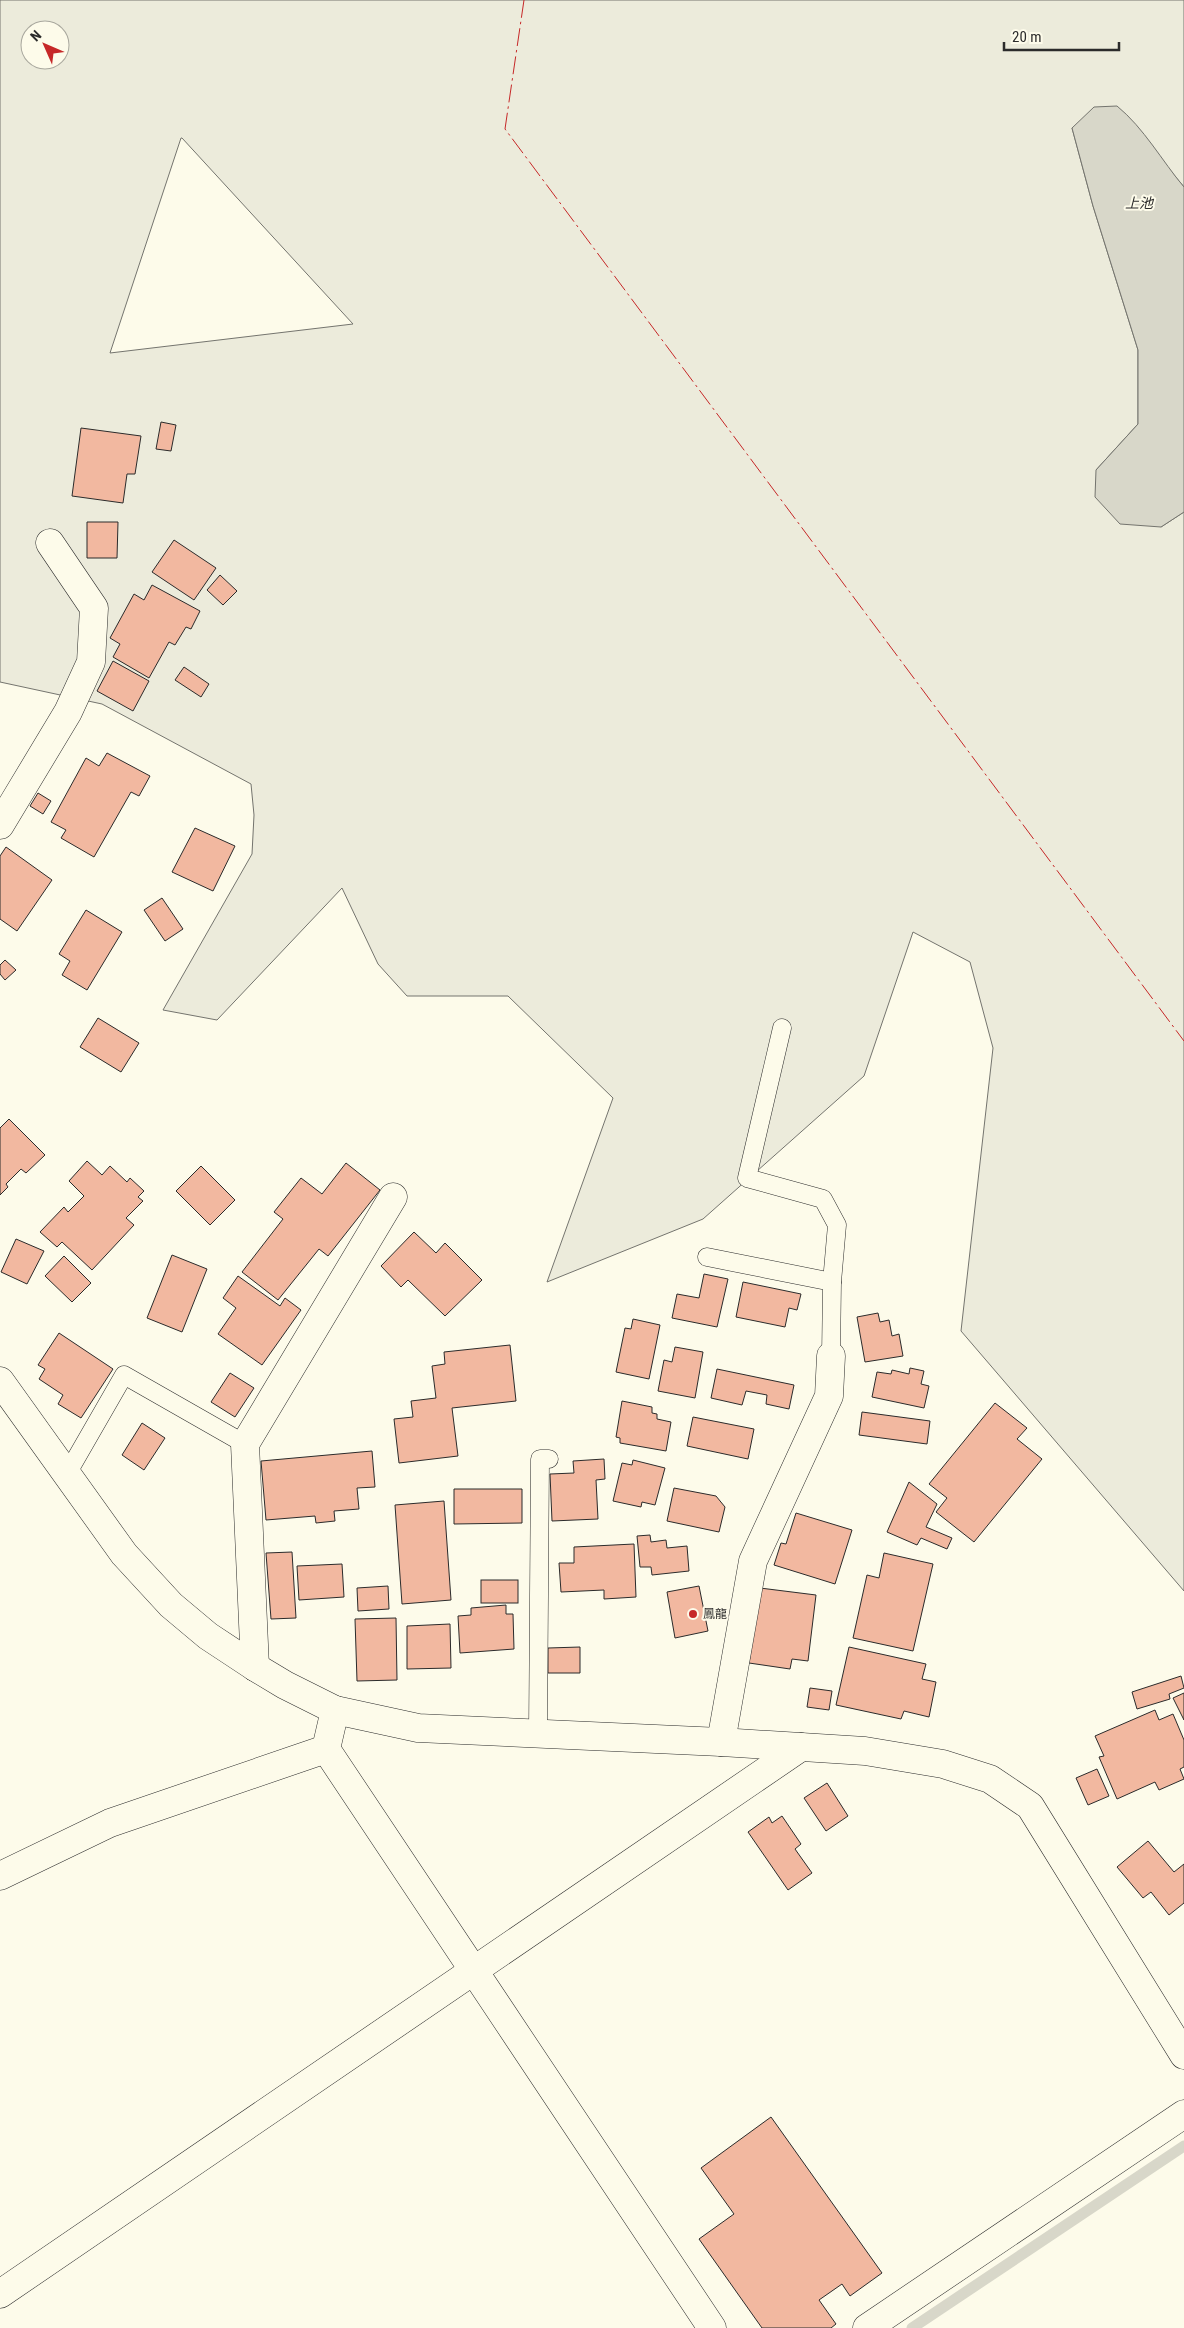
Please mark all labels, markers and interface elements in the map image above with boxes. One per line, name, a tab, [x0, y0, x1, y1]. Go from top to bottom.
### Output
north arrow	[20, 20, 70, 70]
scale bar	[1004, 20, 1119, 52]
text: N	[27, 27, 44, 44]
text: 20 m	[1012, 28, 1042, 46]
water label: 上池	[1125, 195, 1155, 211]
place label: 鳳龍	[703, 1607, 727, 1621]
marker: 鳳龍	[687, 1608, 699, 1620]

